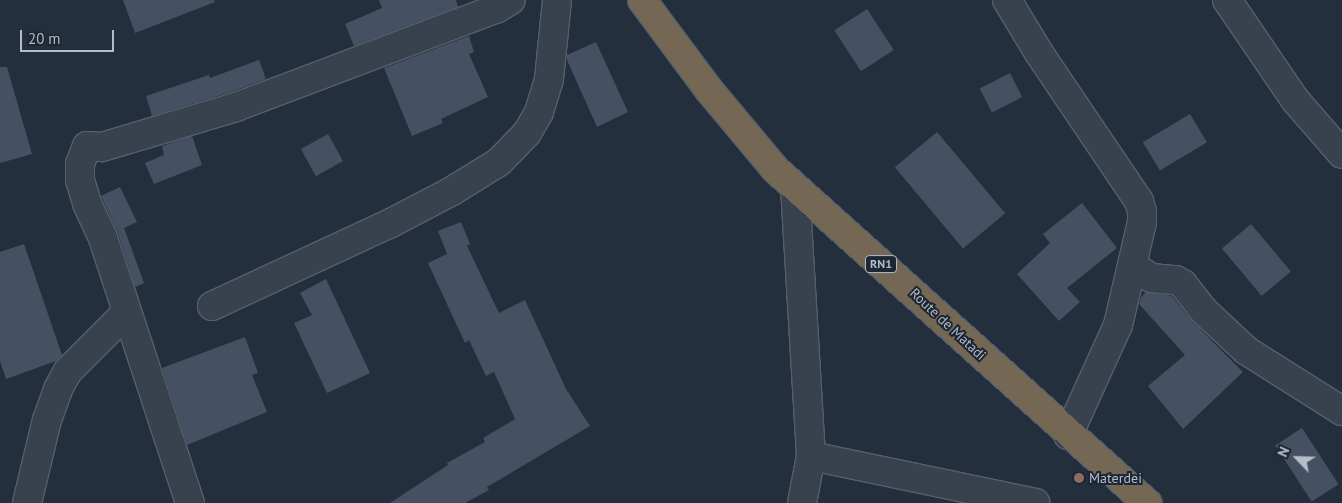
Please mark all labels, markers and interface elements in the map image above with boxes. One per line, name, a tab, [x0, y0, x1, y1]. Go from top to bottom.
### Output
scale bar	[22, 20, 116, 52]
text: 20 m	[28, 29, 61, 48]
road number: RN1	[865, 254, 897, 274]
street label: Route de Matadi	[907, 285, 989, 363]
north arrow	[1272, 433, 1322, 483]
text: N	[1273, 444, 1293, 460]
place label: Materdei	[1089, 470, 1142, 486]
marker: Materdei	[1073, 472, 1085, 484]

